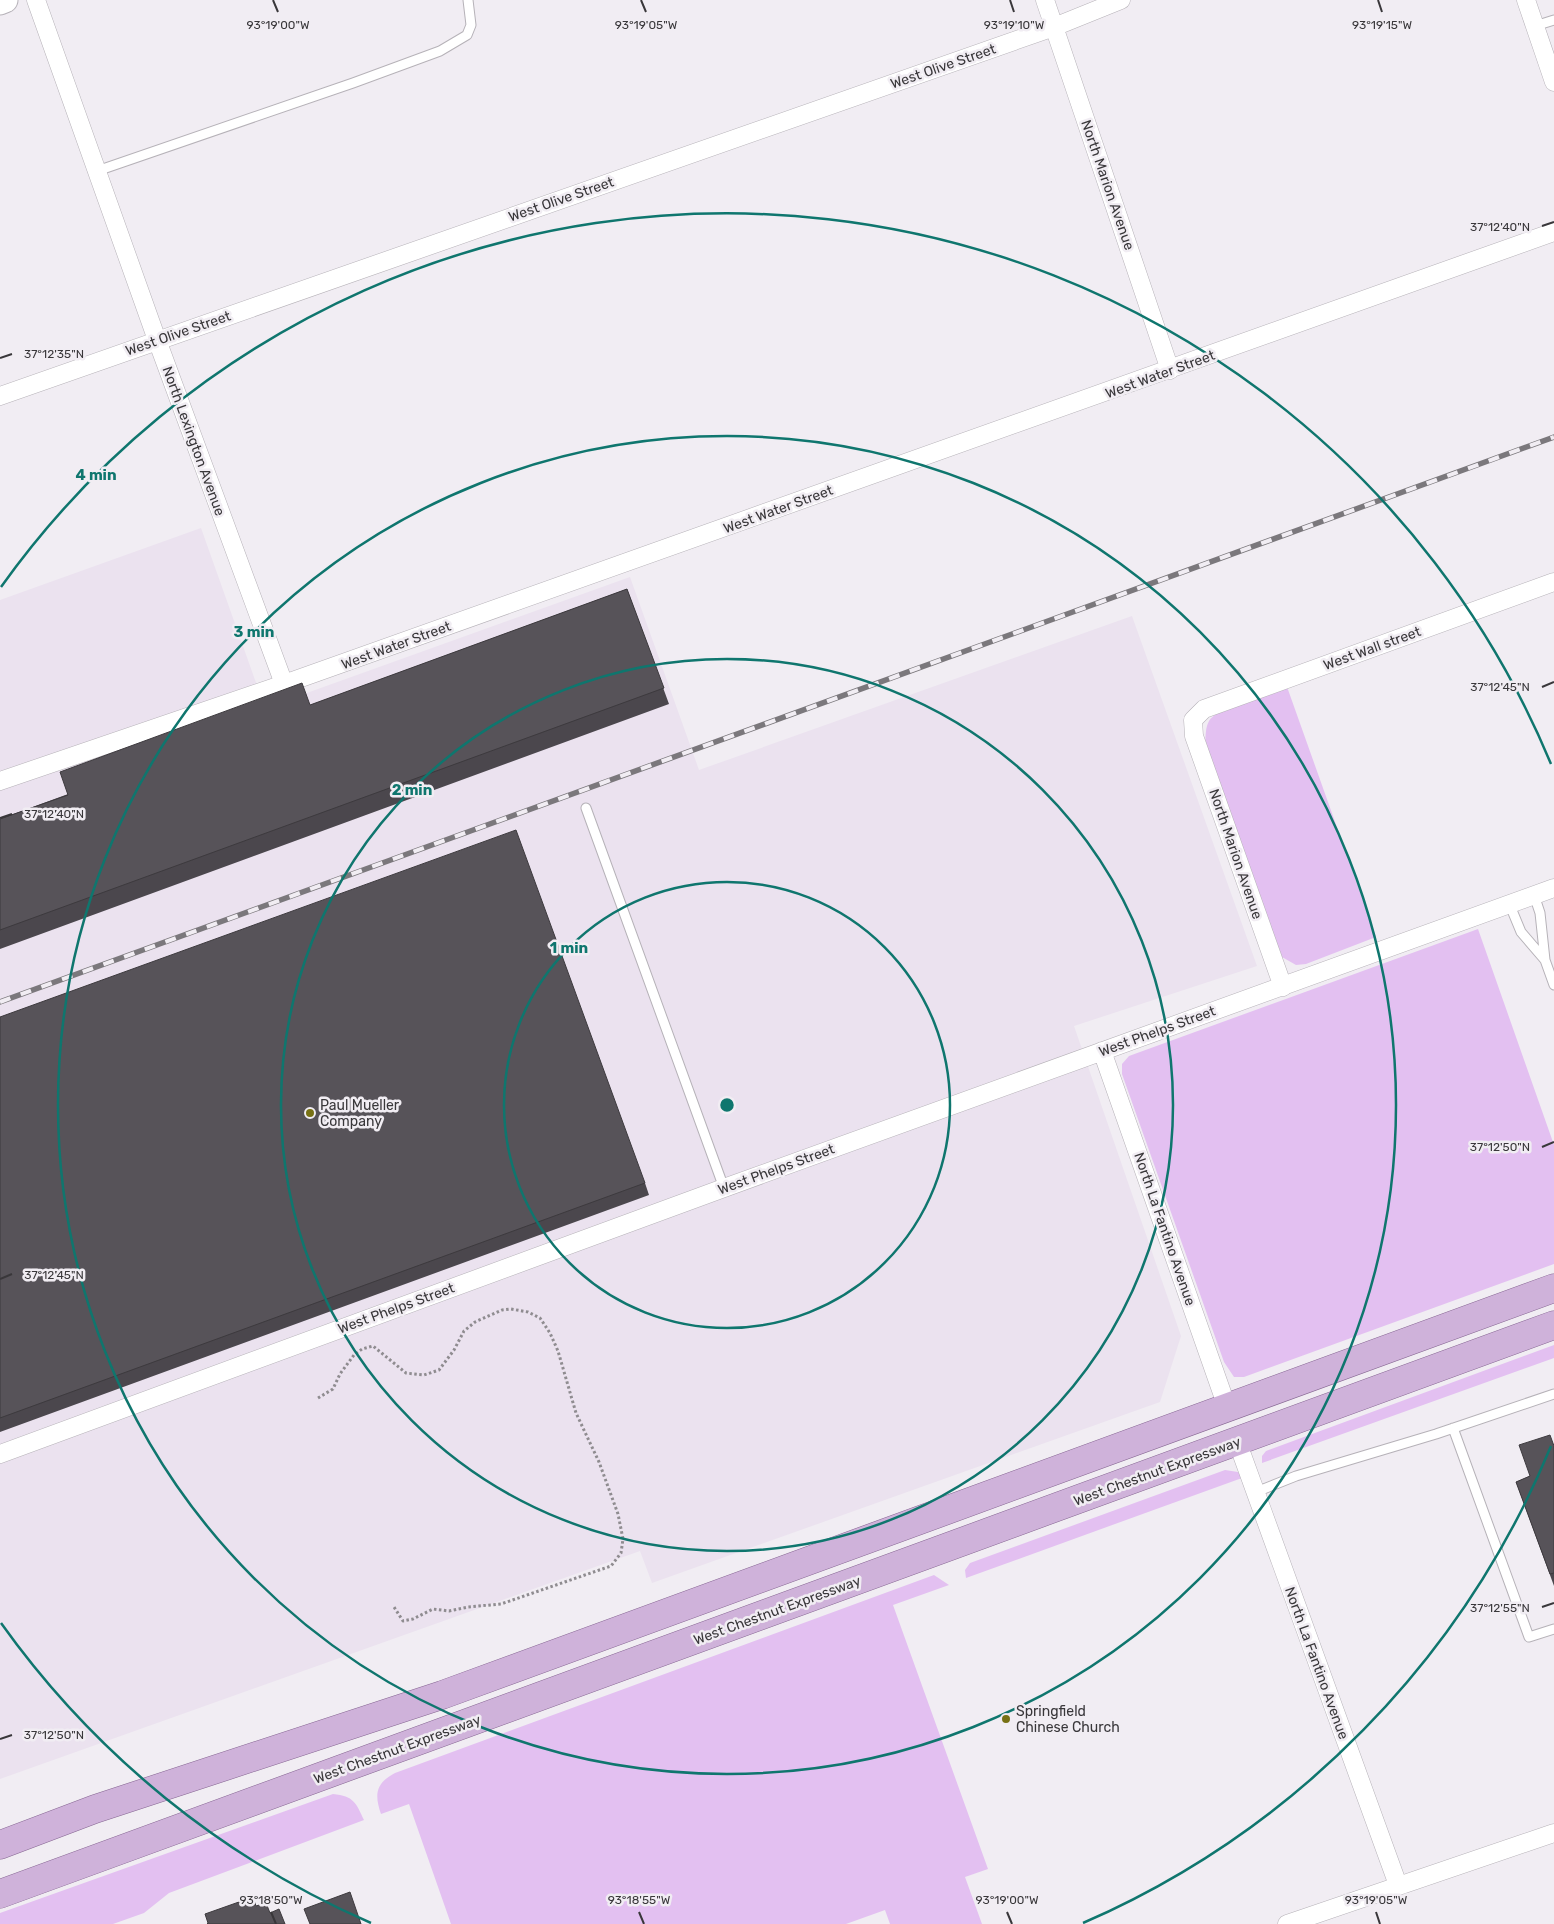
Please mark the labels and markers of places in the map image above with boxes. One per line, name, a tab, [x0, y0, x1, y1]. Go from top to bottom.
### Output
centre of rings	[718, 1096, 736, 1114]
place label: Paul Mueller Company	[320, 1097, 400, 1130]
marker: Paul Mueller Company	[304, 1107, 316, 1119]
place label: Springfield Chinese Church	[1016, 1703, 1120, 1736]
marker: Springfield Chinese Church	[1000, 1713, 1012, 1725]

